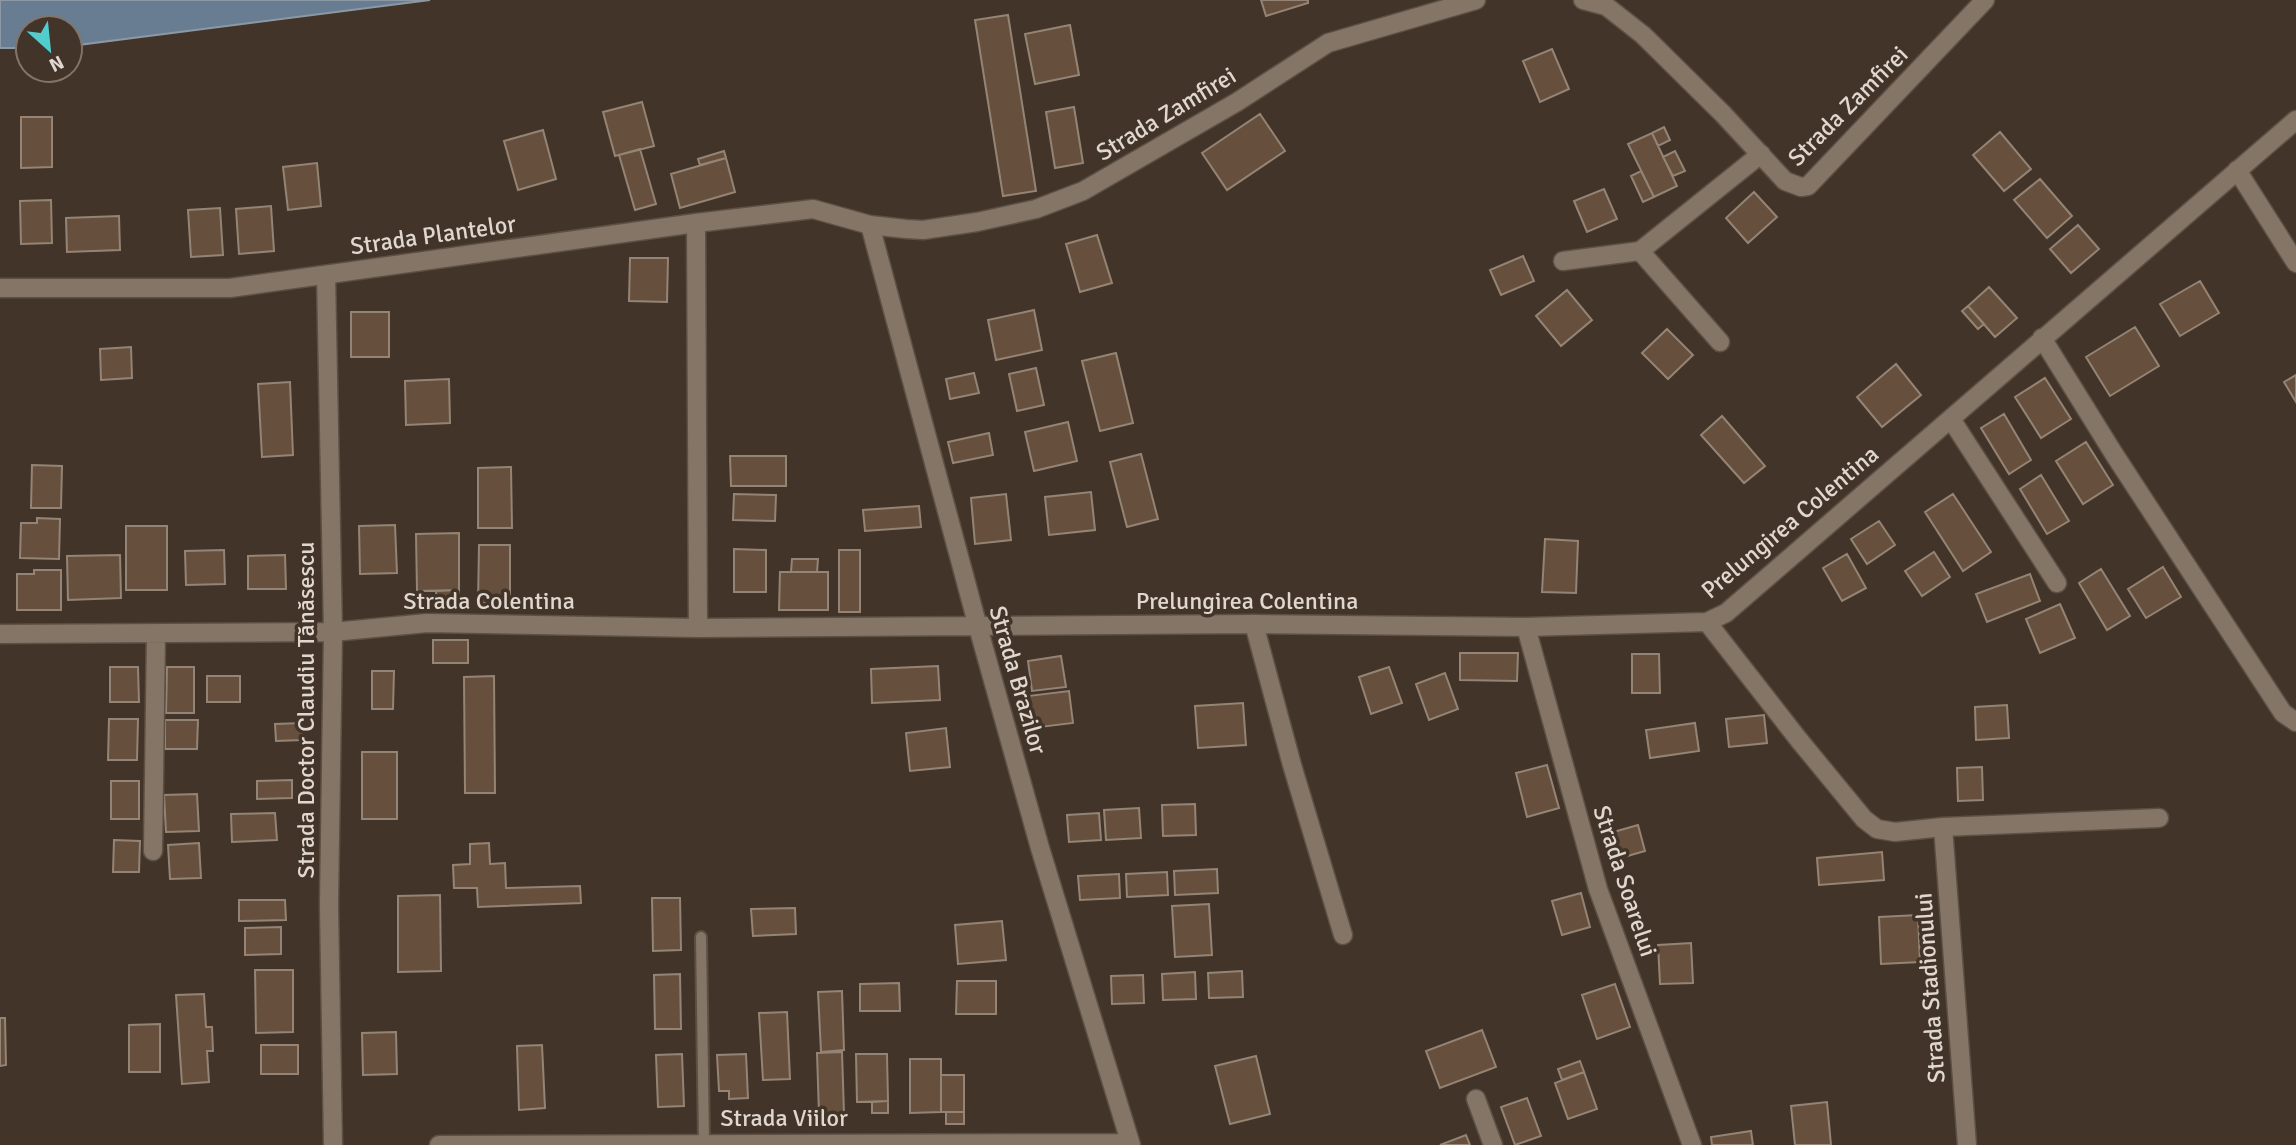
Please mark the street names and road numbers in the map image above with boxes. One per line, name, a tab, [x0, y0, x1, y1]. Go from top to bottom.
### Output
street label: Strada Zamfirei	[1782, 40, 1914, 172]
street label: Strada Zamfirei	[1091, 60, 1241, 168]
street label: Strada Plantelor	[348, 209, 518, 261]
street label: Prelungirea Colentina	[1695, 439, 1885, 605]
street label: Strada Doctor Claudiu Tănăsescu	[291, 542, 321, 878]
street label: Strada Colentina	[403, 586, 575, 616]
street label: Prelungirea Colentina	[1136, 586, 1358, 616]
street label: Strada Brazilor	[982, 602, 1054, 758]
street label: Strada Soarelui	[1586, 802, 1664, 960]
street label: Strada Stadionului	[1908, 892, 1952, 1084]
street label: Strada Viilor	[720, 1103, 848, 1133]

